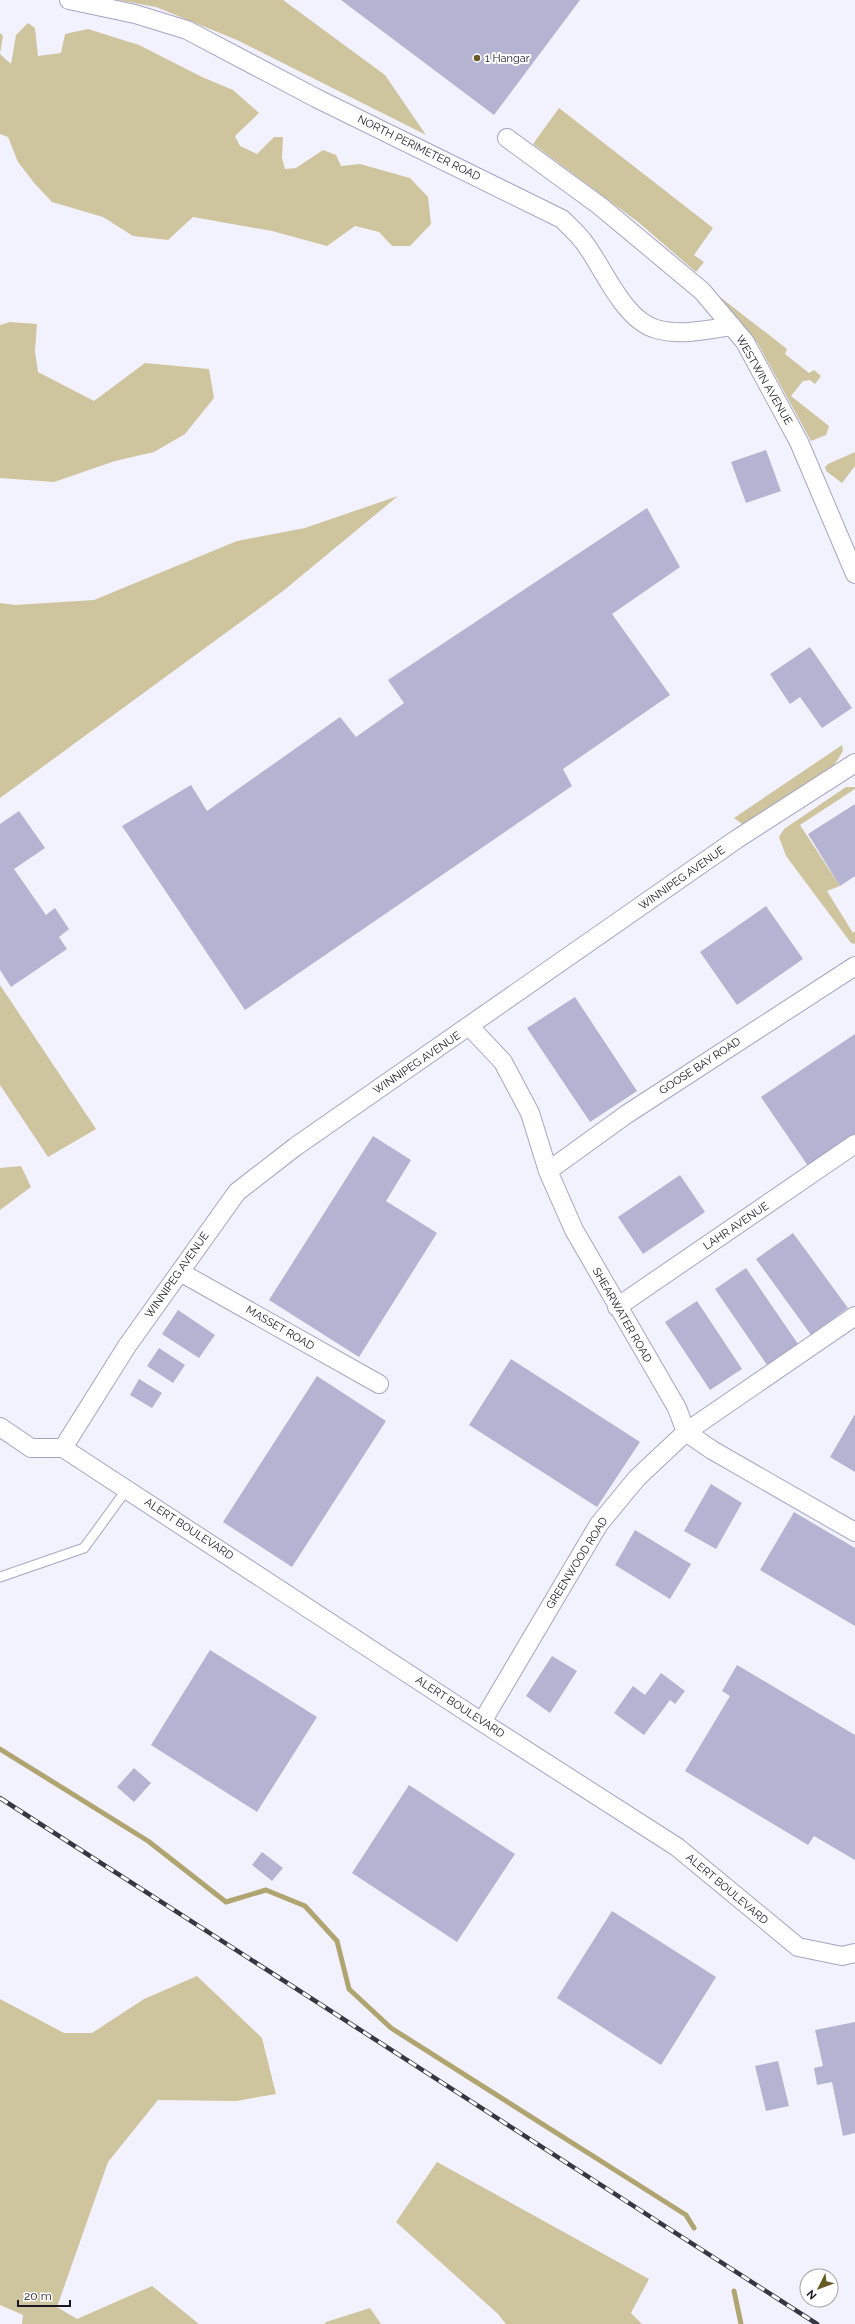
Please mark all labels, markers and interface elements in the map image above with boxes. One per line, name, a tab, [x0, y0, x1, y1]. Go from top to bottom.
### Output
place label: 1 Hangar	[485, 52, 530, 65]
marker: 1 Hangar	[472, 53, 482, 63]
street label: NORTH PERIMETER ROAD	[355, 113, 483, 184]
street label: WESTWIN AVENUE	[733, 333, 795, 427]
street label: WINNIPEG AVENUE	[636, 843, 728, 913]
street label: WINNIPEG AVENUE	[371, 1029, 463, 1097]
street label: GOOSE BAY ROAD	[657, 1035, 743, 1097]
street label: LAHR AVENUE	[701, 1199, 771, 1253]
street label: WINNIPEG AVENUE	[142, 1229, 212, 1321]
street label: SHEARWATER ROAD	[590, 1265, 655, 1365]
street label: MASSET ROAD	[244, 1303, 317, 1353]
street label: ALERT BOULEVARD	[142, 1495, 236, 1563]
street label: GREENWOOD ROAD	[543, 1515, 611, 1611]
street label: ALERT BOULEVARD	[413, 1673, 507, 1741]
street label: ALERT BOULEVARD	[683, 1851, 771, 1927]
north arrow	[799, 2268, 839, 2308]
scale bar	[18, 2282, 70, 2308]
text: N	[804, 2287, 820, 2302]
text: 20 m	[24, 2289, 52, 2303]

